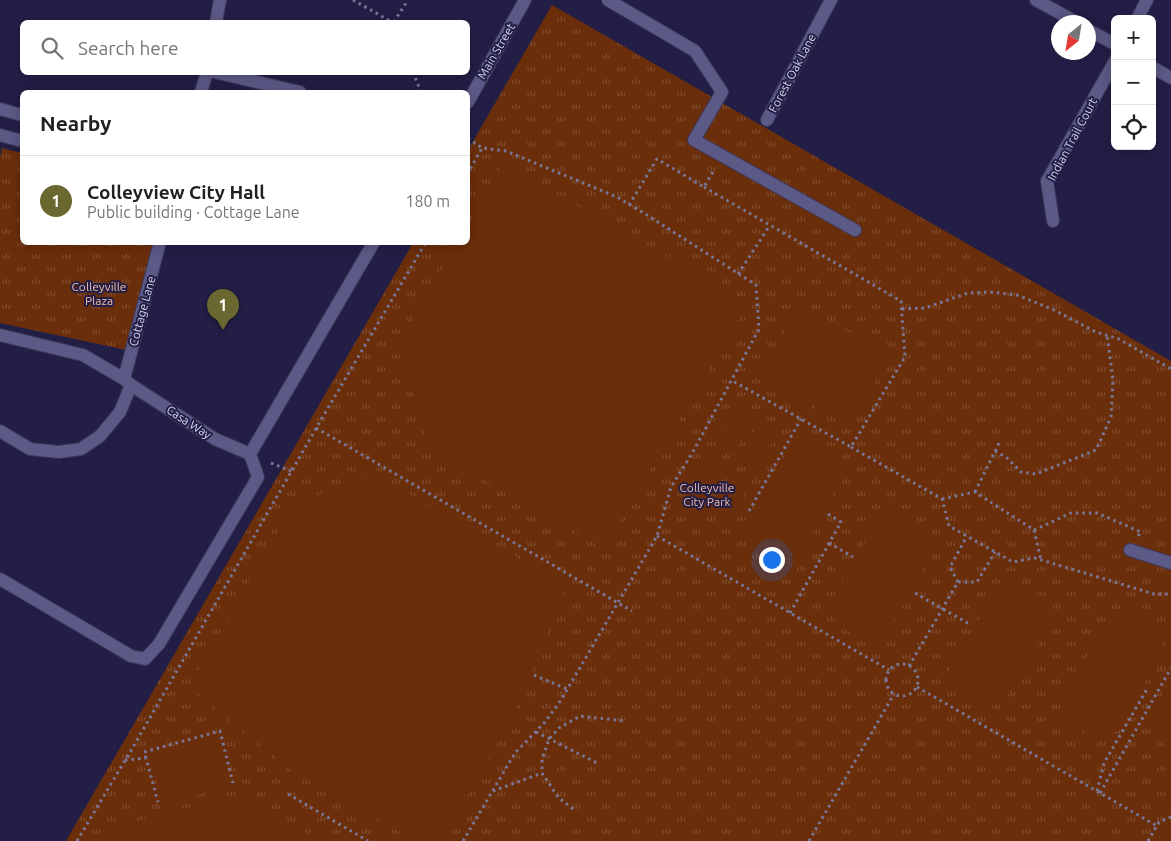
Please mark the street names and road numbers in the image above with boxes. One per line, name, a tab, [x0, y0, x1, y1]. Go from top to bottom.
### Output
street label: Main Street	[475, 20, 517, 81]
street label: Forest Oak Lane	[766, 31, 818, 115]
street label: Indian Trail Court	[1045, 95, 1099, 183]
street label: Cottage Lane	[126, 275, 158, 347]
street label: Casa Way	[164, 403, 214, 441]

